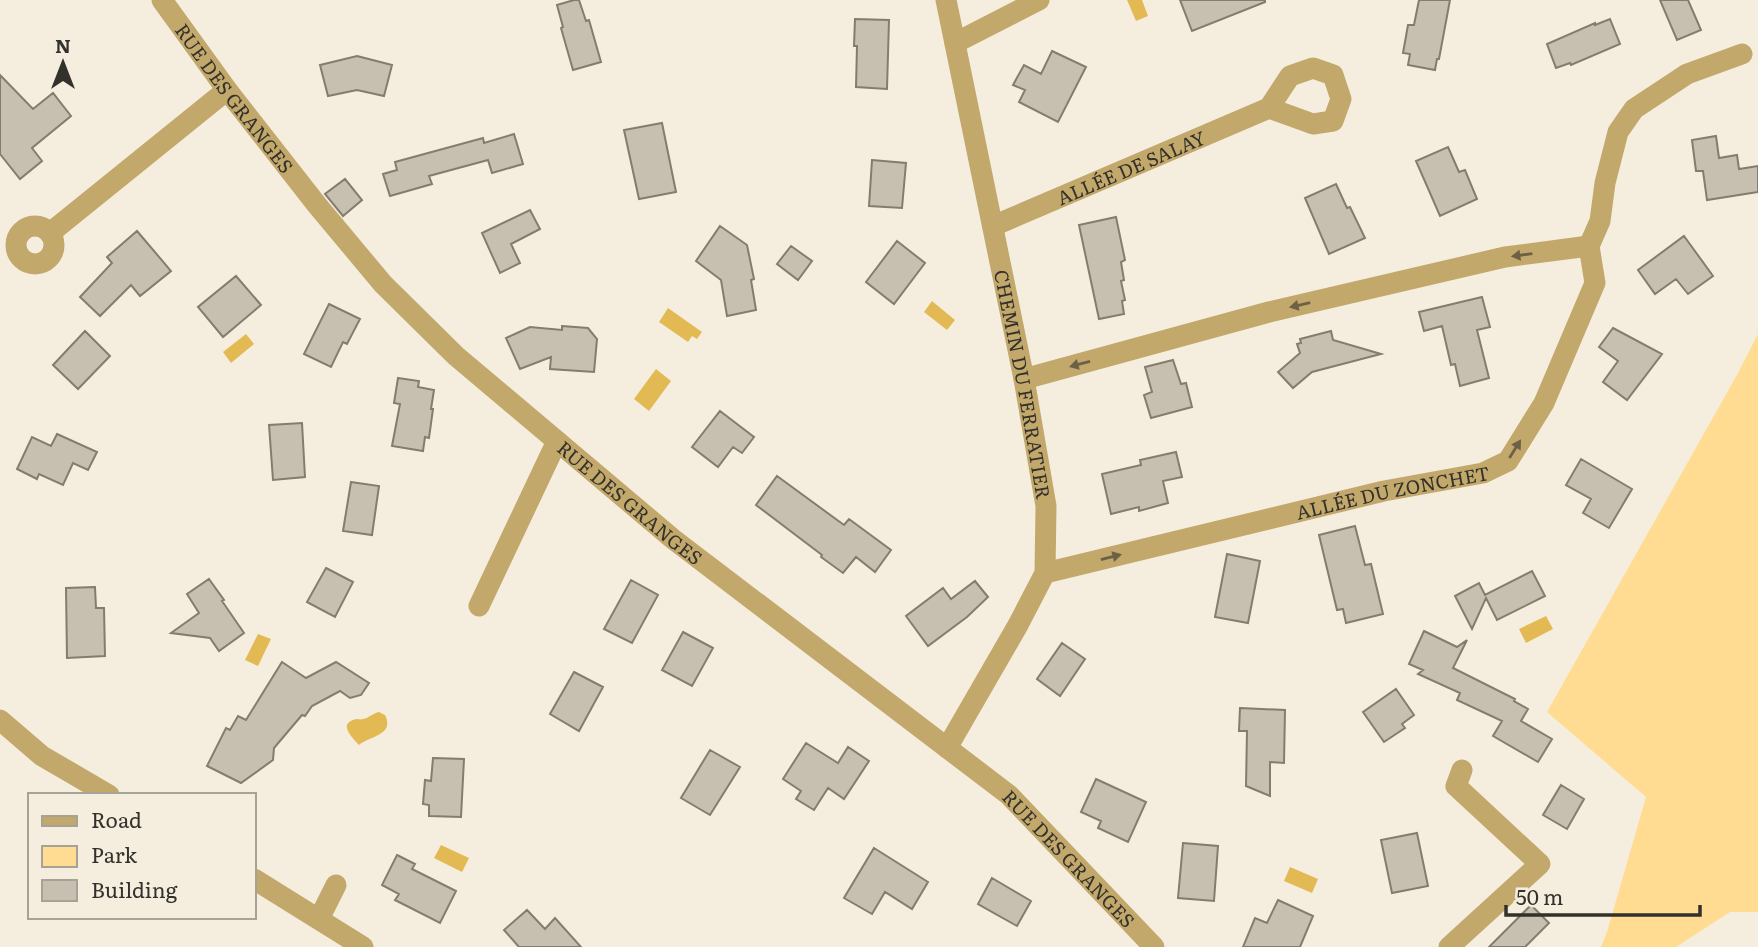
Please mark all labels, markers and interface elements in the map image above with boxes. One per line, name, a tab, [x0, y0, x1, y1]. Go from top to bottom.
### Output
street label: RUE DES GRANGES	[169, 17, 301, 179]
north arrow	[28, 28, 98, 98]
text: N	[55, 31, 71, 59]
street label: ALLÉE DE SALAY	[1052, 123, 1210, 211]
one-way arrow	[1510, 250, 1532, 261]
street label: CHEMIN DU FERRATIER	[988, 267, 1059, 501]
one-way arrow	[1289, 300, 1311, 311]
one-way arrow	[1069, 359, 1090, 369]
street label: RUE DES GRANGES	[552, 434, 709, 571]
one-way arrow	[1509, 439, 1522, 458]
street label: ALLÉE DU ZONCHET	[1293, 458, 1492, 526]
one-way arrow	[1100, 551, 1122, 562]
street label: RUE DES GRANGES	[996, 783, 1142, 933]
legend	[28, 793, 256, 919]
text: Road	[91, 803, 142, 834]
text: Park	[91, 838, 137, 869]
text: Building	[91, 873, 178, 904]
scale bar	[1506, 874, 1700, 918]
text: 50 m	[1516, 880, 1563, 911]

